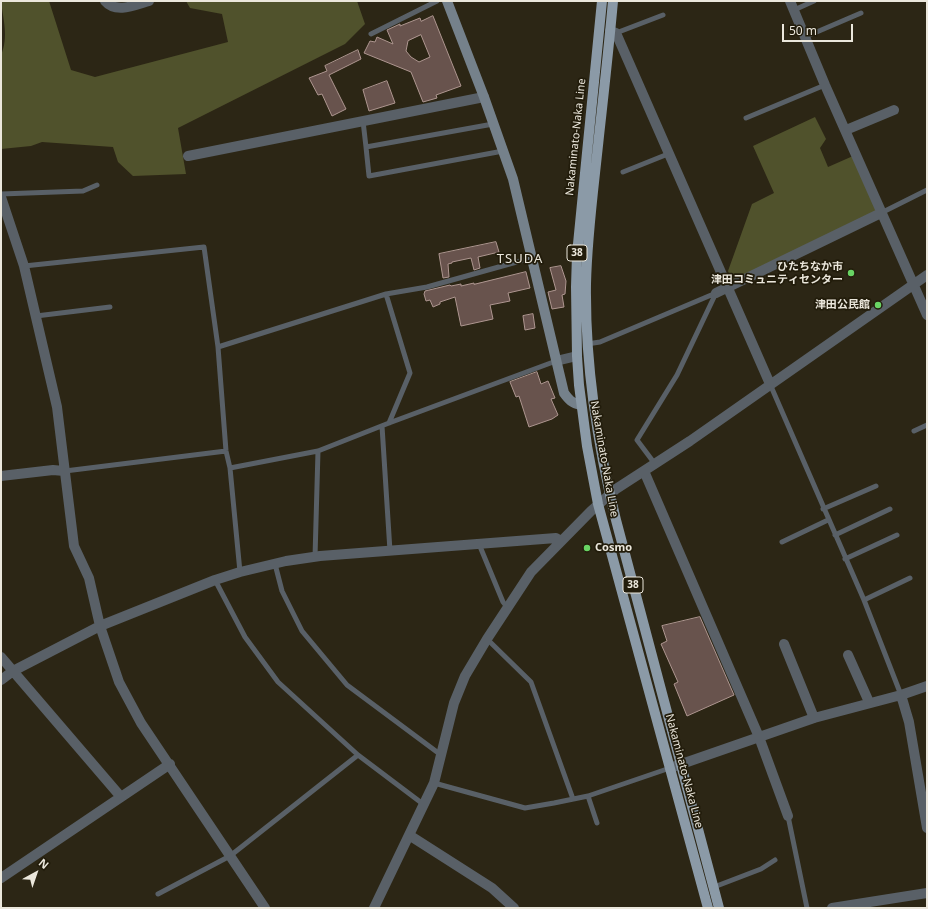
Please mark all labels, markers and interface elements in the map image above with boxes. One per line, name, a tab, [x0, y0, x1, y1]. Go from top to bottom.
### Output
scale bar	[784, 16, 855, 42]
text: 50 m	[789, 22, 817, 39]
street label: Nakaminato-Naka Line	[563, 78, 589, 196]
road number: 38	[567, 245, 587, 261]
district label: TSUDA	[497, 251, 543, 267]
place label: ひたちなか市 津田コミュニティセンター	[711, 260, 843, 286]
marker: ひたちなか市 津田コミュニティセンター	[846, 268, 856, 278]
place label: 津田公民館	[815, 298, 870, 312]
marker: 津田公民館	[873, 300, 883, 310]
street label: Nakaminato-Naka Line	[587, 400, 621, 518]
place label: Cosmo	[595, 541, 632, 555]
marker: Cosmo	[582, 543, 592, 553]
road number: 38	[623, 577, 643, 593]
street label: Nakaminato-Naka Line	[662, 712, 706, 830]
north arrow	[16, 853, 56, 893]
text: N	[36, 855, 52, 872]

